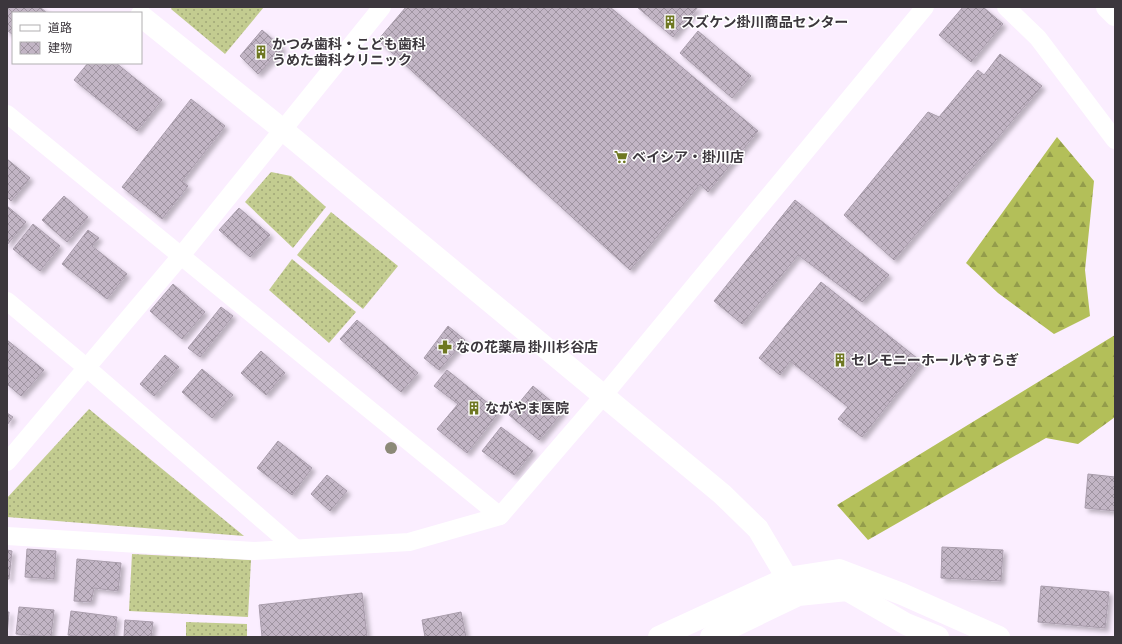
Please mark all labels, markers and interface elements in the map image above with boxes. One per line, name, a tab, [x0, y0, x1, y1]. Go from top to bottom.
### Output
legend	[12, 12, 142, 64]
building icon: スズケン掛川商品センター	[662, 14, 678, 30]
place label: スズケン掛川商品センター	[681, 14, 849, 30]
text: 道路	[48, 21, 72, 34]
place label: かつみ歯科・こども歯科 うめた歯科クリニック	[272, 37, 426, 68]
text: 建物	[48, 41, 72, 54]
building icon: かつみ歯科・こども歯科 うめた歯科クリニック	[253, 44, 269, 60]
supermarket icon: ベイシア・掛川店	[613, 149, 629, 165]
place label: ベイシア・掛川店	[632, 149, 744, 165]
pharmacy icon: なの花薬局 掛川杉谷店	[437, 339, 453, 355]
place label: なの花薬局 掛川杉谷店	[456, 339, 598, 355]
building icon: セレモニーホールやすらぎ	[832, 352, 848, 368]
place label: セレモニーホールやすらぎ	[851, 353, 1019, 368]
building icon: ながやま医院	[466, 400, 482, 416]
place label: ながやま医院	[485, 400, 569, 416]

